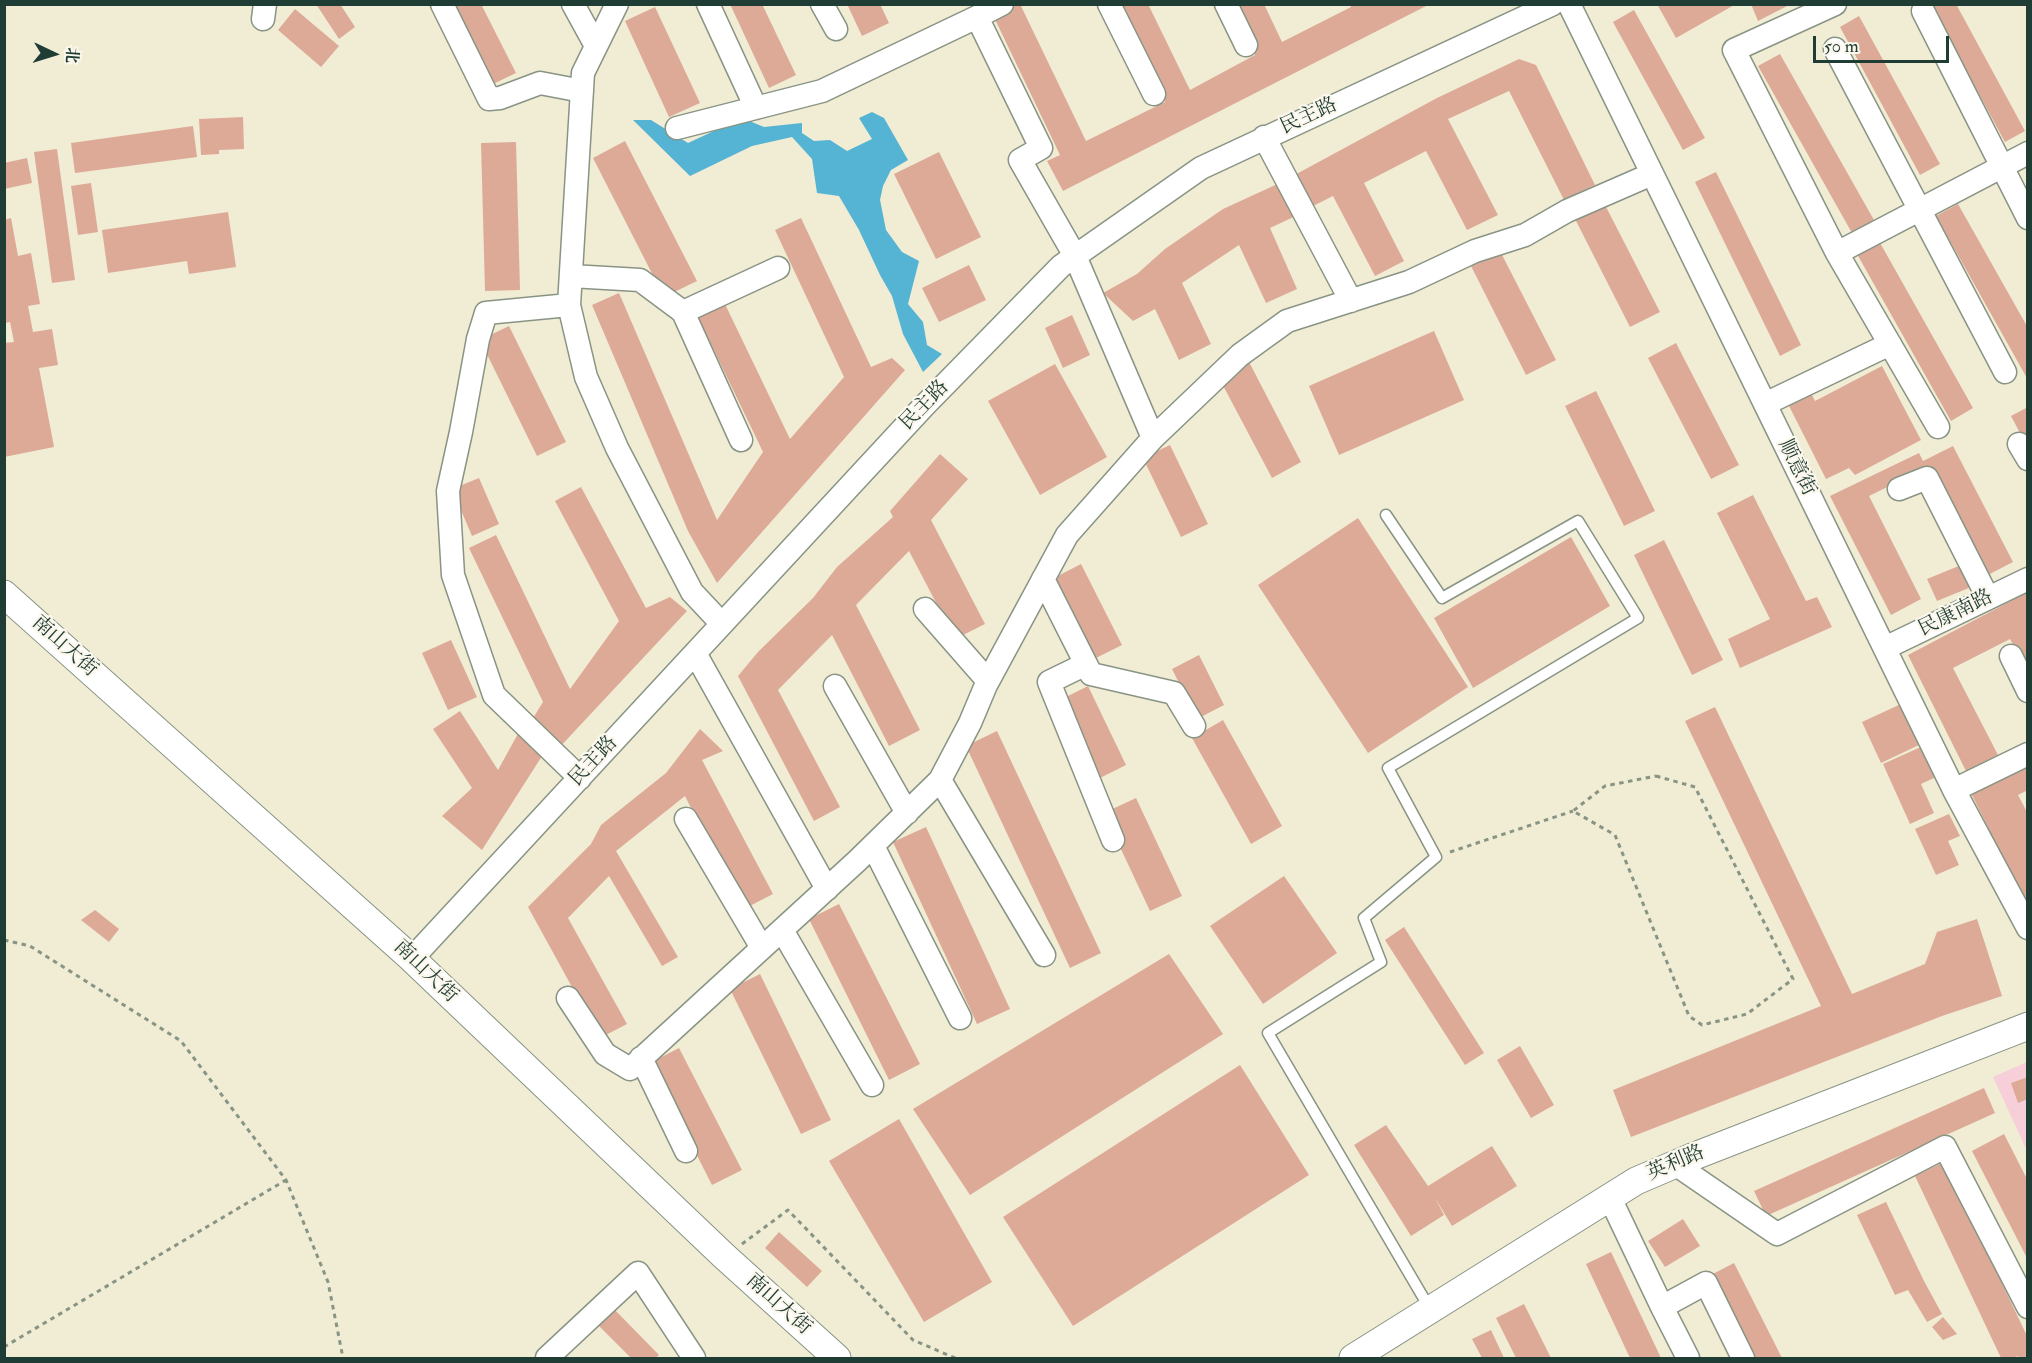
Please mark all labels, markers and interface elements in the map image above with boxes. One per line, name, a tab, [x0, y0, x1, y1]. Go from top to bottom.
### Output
north arrow	[24, 24, 84, 84]
scale bar	[1816, 24, 1952, 62]
text: 50 m	[1824, 35, 1859, 58]
text: 北	[61, 47, 82, 64]
street label: 民主路	[1277, 93, 1341, 141]
street label: 民主路	[896, 376, 954, 436]
street label: 顺意街	[1772, 436, 1820, 500]
street label: 民康南路	[1915, 586, 1997, 642]
street label: 南山大街	[26, 611, 102, 683]
street label: 民主路	[565, 732, 623, 792]
street label: 南山大街	[388, 936, 462, 1008]
street label: 英利路	[1644, 1141, 1708, 1187]
street label: 南山大街	[740, 1269, 816, 1341]

